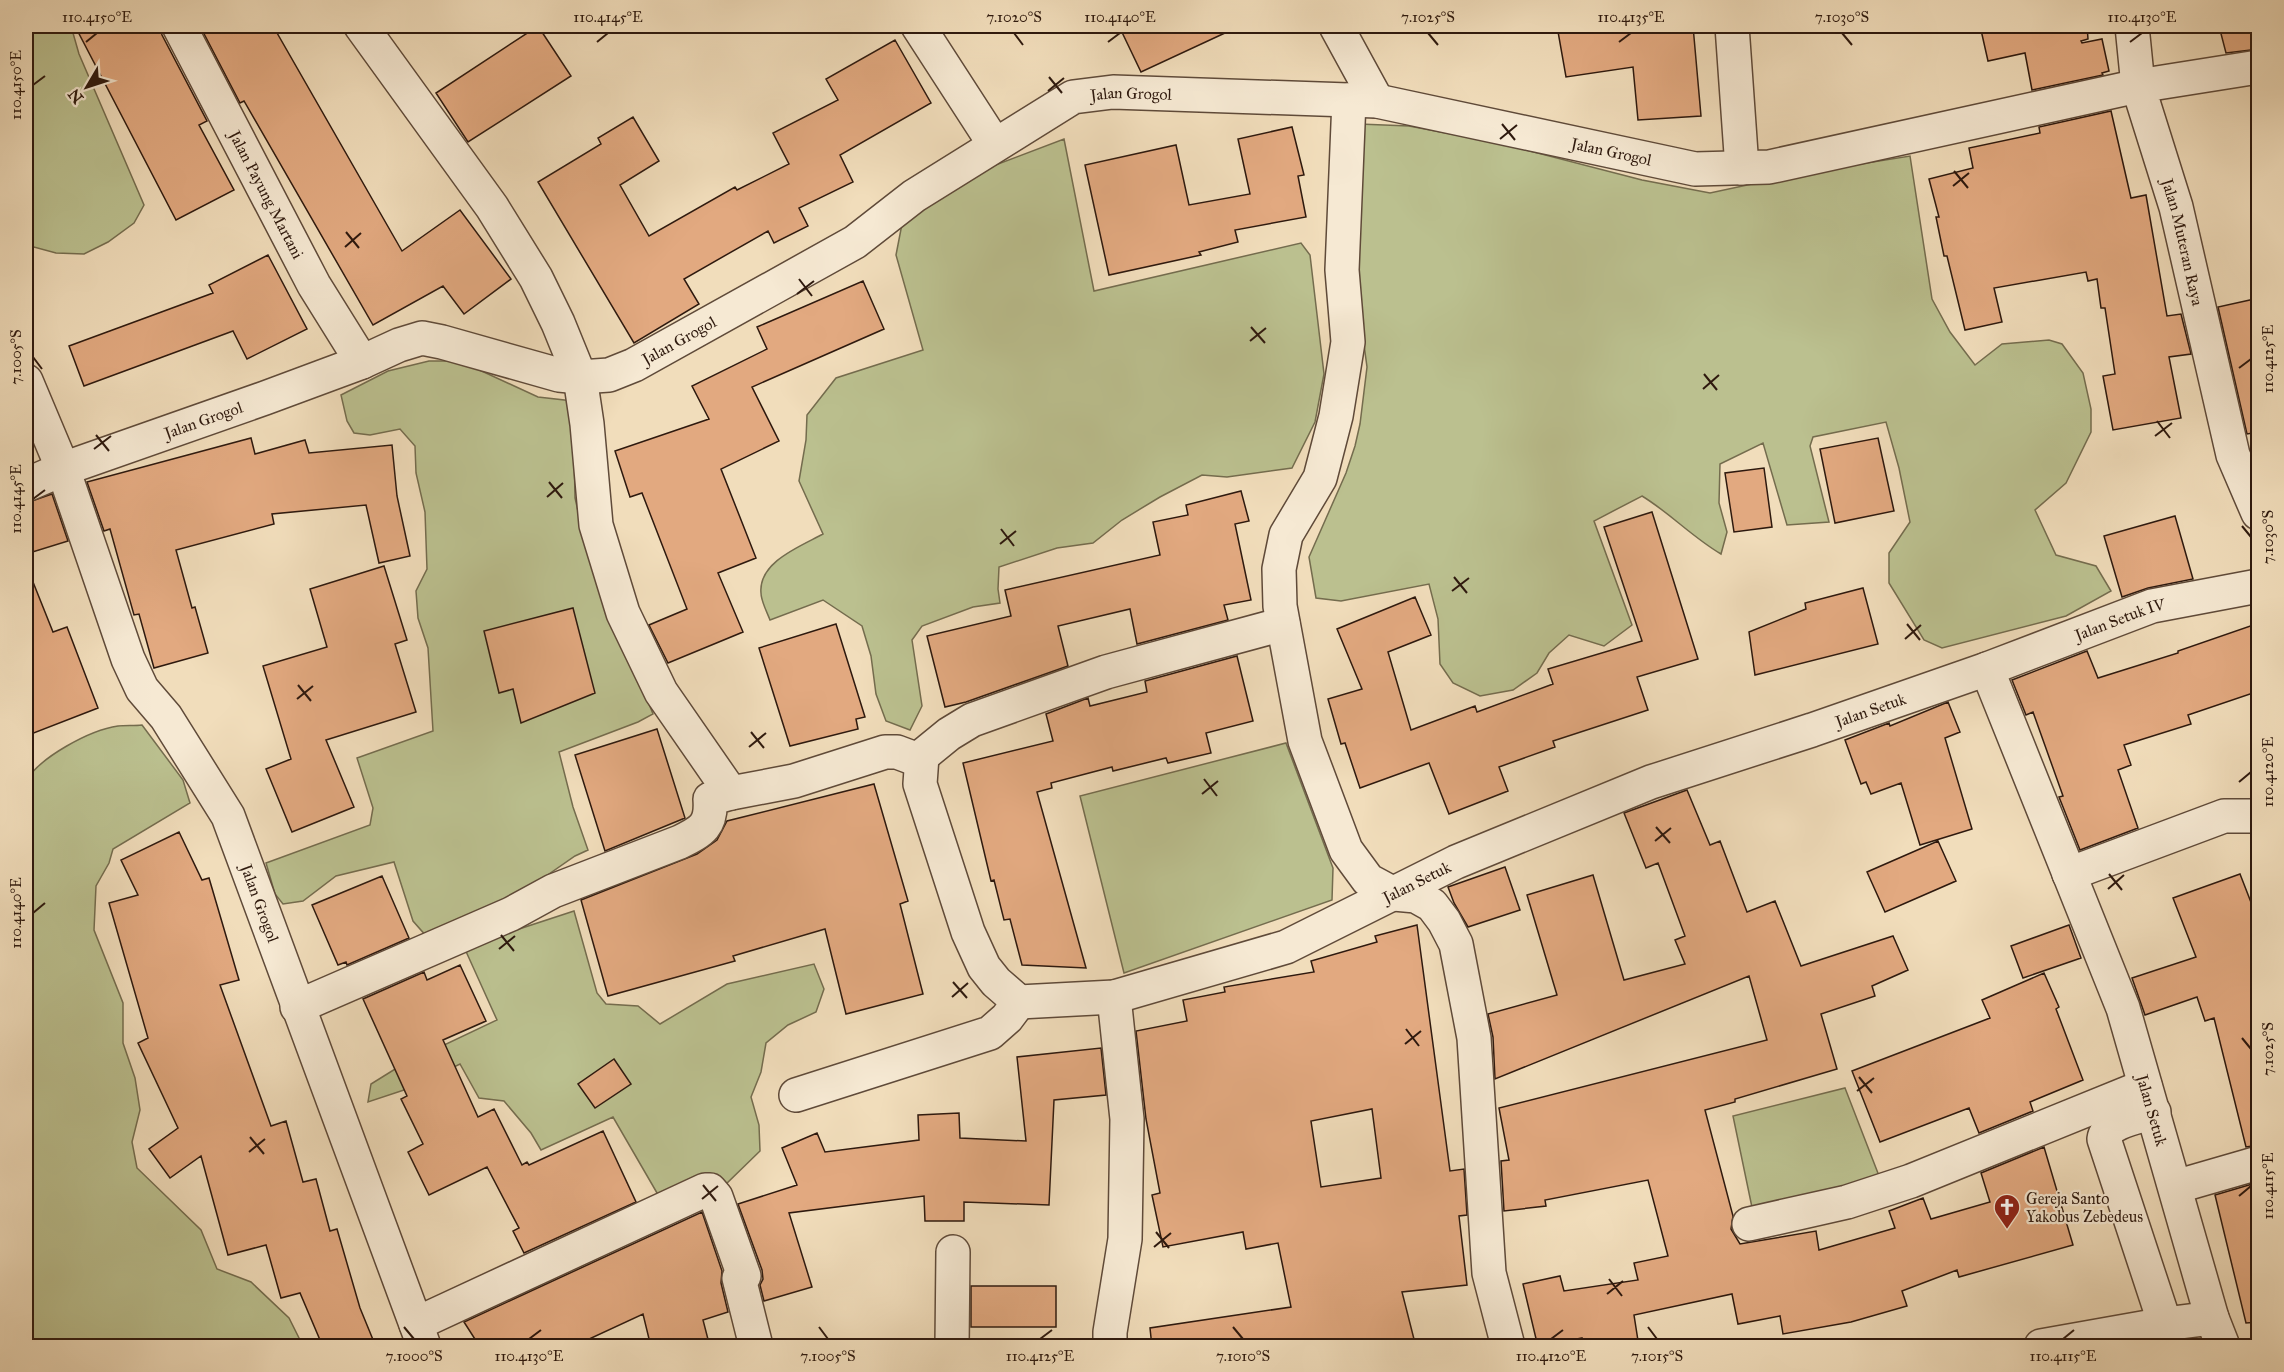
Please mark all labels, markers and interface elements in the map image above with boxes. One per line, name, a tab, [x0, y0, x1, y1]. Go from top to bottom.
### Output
text: 110.4150°E	[62, 8, 132, 26]
text: 110.4145°E	[573, 8, 643, 26]
text: 7.1020°S	[986, 8, 1042, 26]
text: 110.4140°E	[1084, 8, 1156, 26]
text: 7.1025°S	[1401, 8, 1455, 26]
text: 110.4135°E	[1597, 8, 1665, 26]
text: 7.1030°S	[1815, 8, 1869, 26]
text: 110.4130°E	[2108, 8, 2177, 26]
text: 110.4150°E	[7, 50, 25, 120]
north arrow	[57, 57, 117, 117]
street label: Jalan Grogol	[1087, 83, 1173, 106]
text: N	[64, 85, 87, 107]
street label: Jalan Payung Martani	[223, 126, 308, 263]
street label: Jalan Grogol	[1567, 133, 1654, 170]
street label: Jalan Muteran Raya	[2156, 174, 2207, 308]
street label: Jalan Grogol	[637, 312, 720, 371]
text: 110.4125°E	[2259, 325, 2277, 393]
text: 7.1005°S	[7, 329, 25, 385]
street label: Jalan Grogol	[160, 397, 246, 444]
text: 110.4145°E	[7, 464, 25, 534]
text: 7.1030°S	[2259, 510, 2277, 564]
street label: Jalan Setuk IV	[2070, 595, 2167, 646]
street label: Jalan Setuk	[1831, 689, 1909, 733]
text: 110.4120°E	[2259, 737, 2277, 807]
street label: Jalan Setuk	[1378, 857, 1454, 909]
street label: Jalan Grogol	[235, 860, 283, 946]
text: 110.4140°E	[7, 877, 25, 949]
text: 7.1025°S	[2259, 1022, 2277, 1076]
street label: Jalan Setuk	[2131, 1070, 2171, 1149]
text: 110.4115°E	[2259, 1152, 2277, 1220]
place label: Gereja Santo Yakobus Zebedeus	[2026, 1189, 2143, 1226]
church icon: Gereja Santo Yakobus Zebedeus	[1992, 1192, 2022, 1230]
text: 7.1000°S	[385, 1347, 443, 1365]
text: 110.4130°E	[495, 1347, 564, 1365]
text: 7.1005°S	[800, 1347, 856, 1365]
text: 110.4125°E	[1006, 1347, 1074, 1365]
text: 7.1010°S	[1216, 1347, 1270, 1365]
text: 110.4120°E	[1516, 1347, 1586, 1365]
text: 7.1015°S	[1631, 1347, 1683, 1365]
text: 110.4115°E	[2029, 1347, 2097, 1365]

